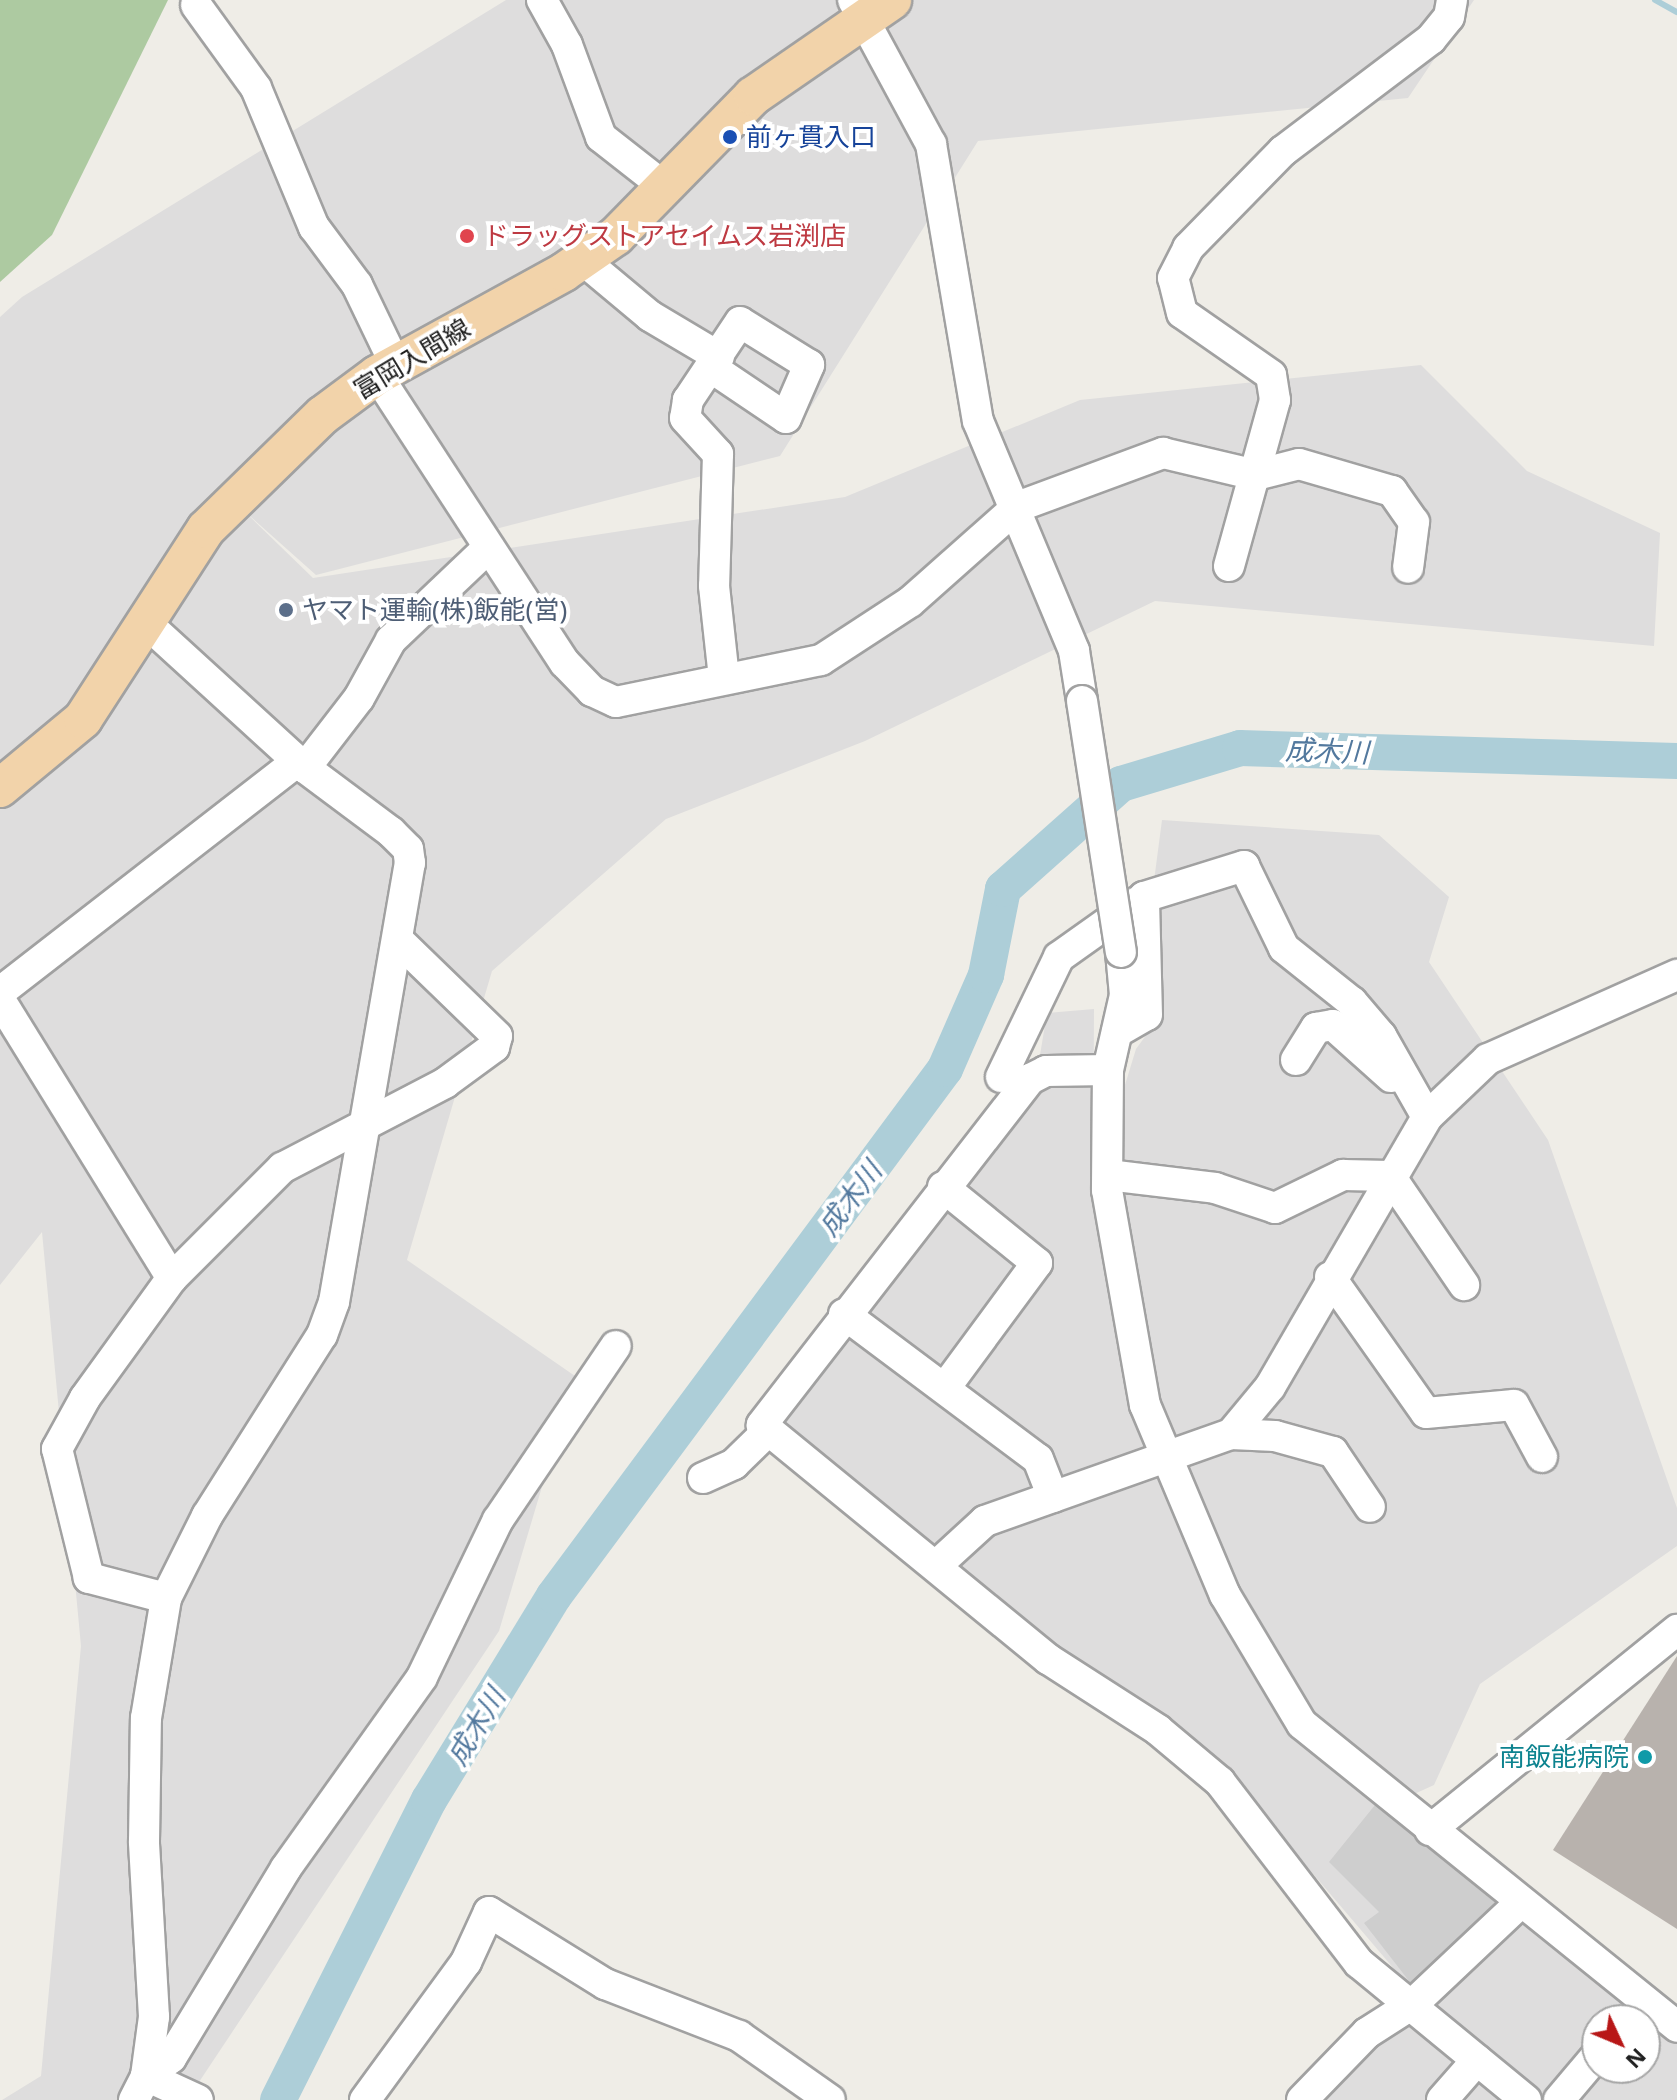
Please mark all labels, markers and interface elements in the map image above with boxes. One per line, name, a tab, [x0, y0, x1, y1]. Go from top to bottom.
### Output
place label: 前ヶ貫入口	[746, 121, 876, 153]
marker: 前ヶ貫入口	[721, 128, 739, 146]
place label: ドラッグストアセイムス岩渕店	[483, 220, 847, 252]
marker: ドラッグストアセイムス岩渕店	[458, 227, 476, 245]
street label: 富岡入間線	[348, 312, 476, 406]
place label: ヤマト運輸(株)飯能(営)	[302, 594, 567, 626]
marker: ヤマト運輸(株)飯能(営)	[277, 601, 295, 619]
water label: 成木川	[1284, 732, 1370, 768]
water label: 成木川	[810, 1154, 888, 1242]
water label: 成木川	[439, 1681, 511, 1771]
place label: 南飯能病院	[1499, 1741, 1629, 1773]
marker: 南飯能病院	[1636, 1748, 1654, 1766]
north arrow	[1581, 2004, 1661, 2084]
text: N	[1620, 2042, 1654, 2076]

